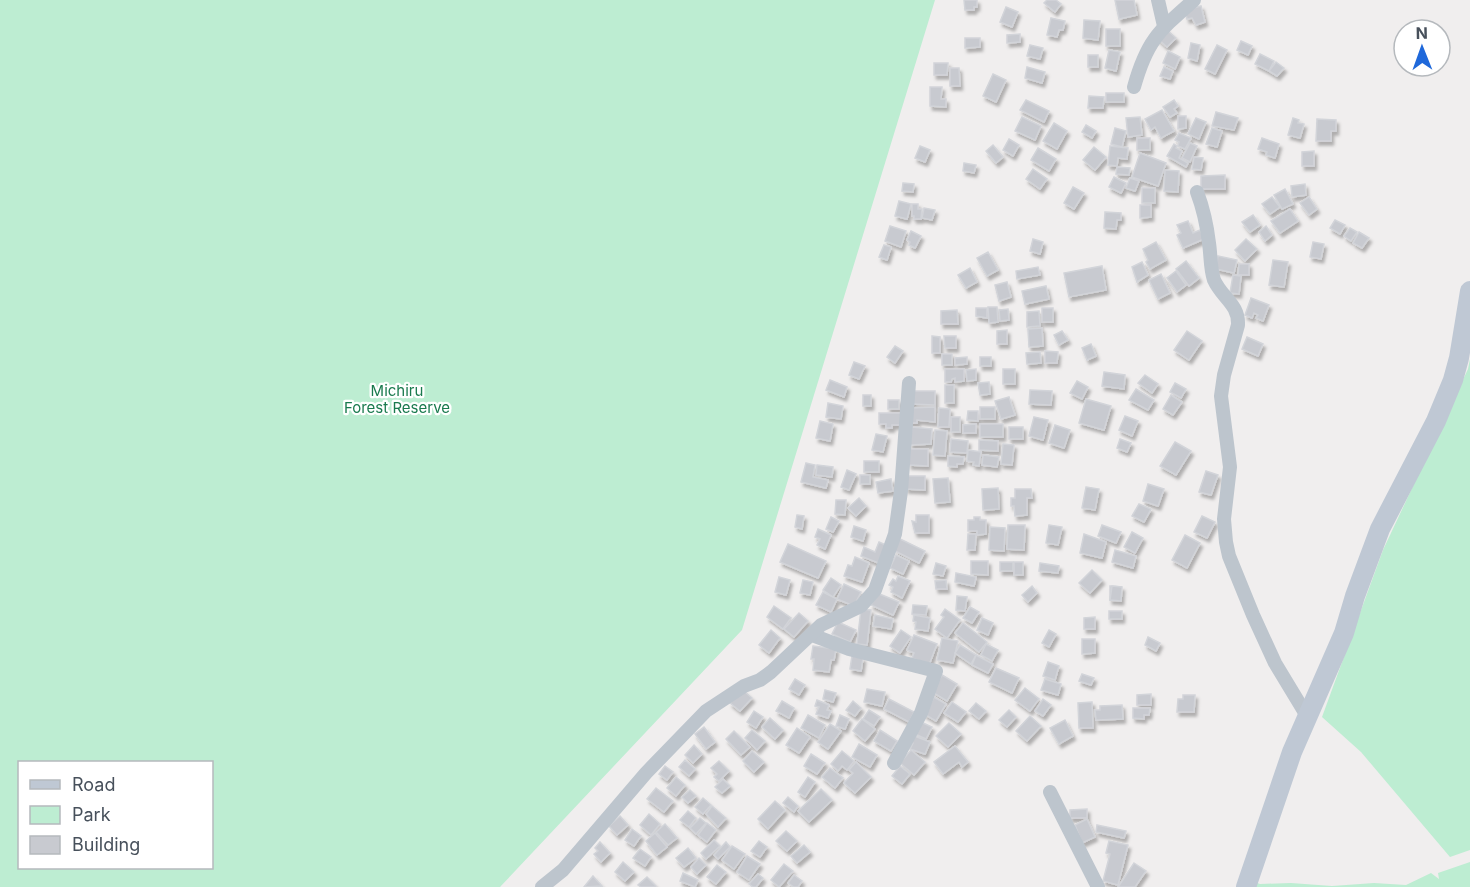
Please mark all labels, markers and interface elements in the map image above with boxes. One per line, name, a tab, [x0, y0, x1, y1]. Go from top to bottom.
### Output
north arrow	[1392, 18, 1452, 78]
text: N	[1415, 23, 1428, 43]
park label: Michiru Forest Reserve	[344, 381, 450, 417]
legend	[18, 761, 213, 869]
text: Road	[72, 774, 115, 795]
text: Park	[72, 804, 111, 825]
text: Building	[72, 834, 140, 855]

